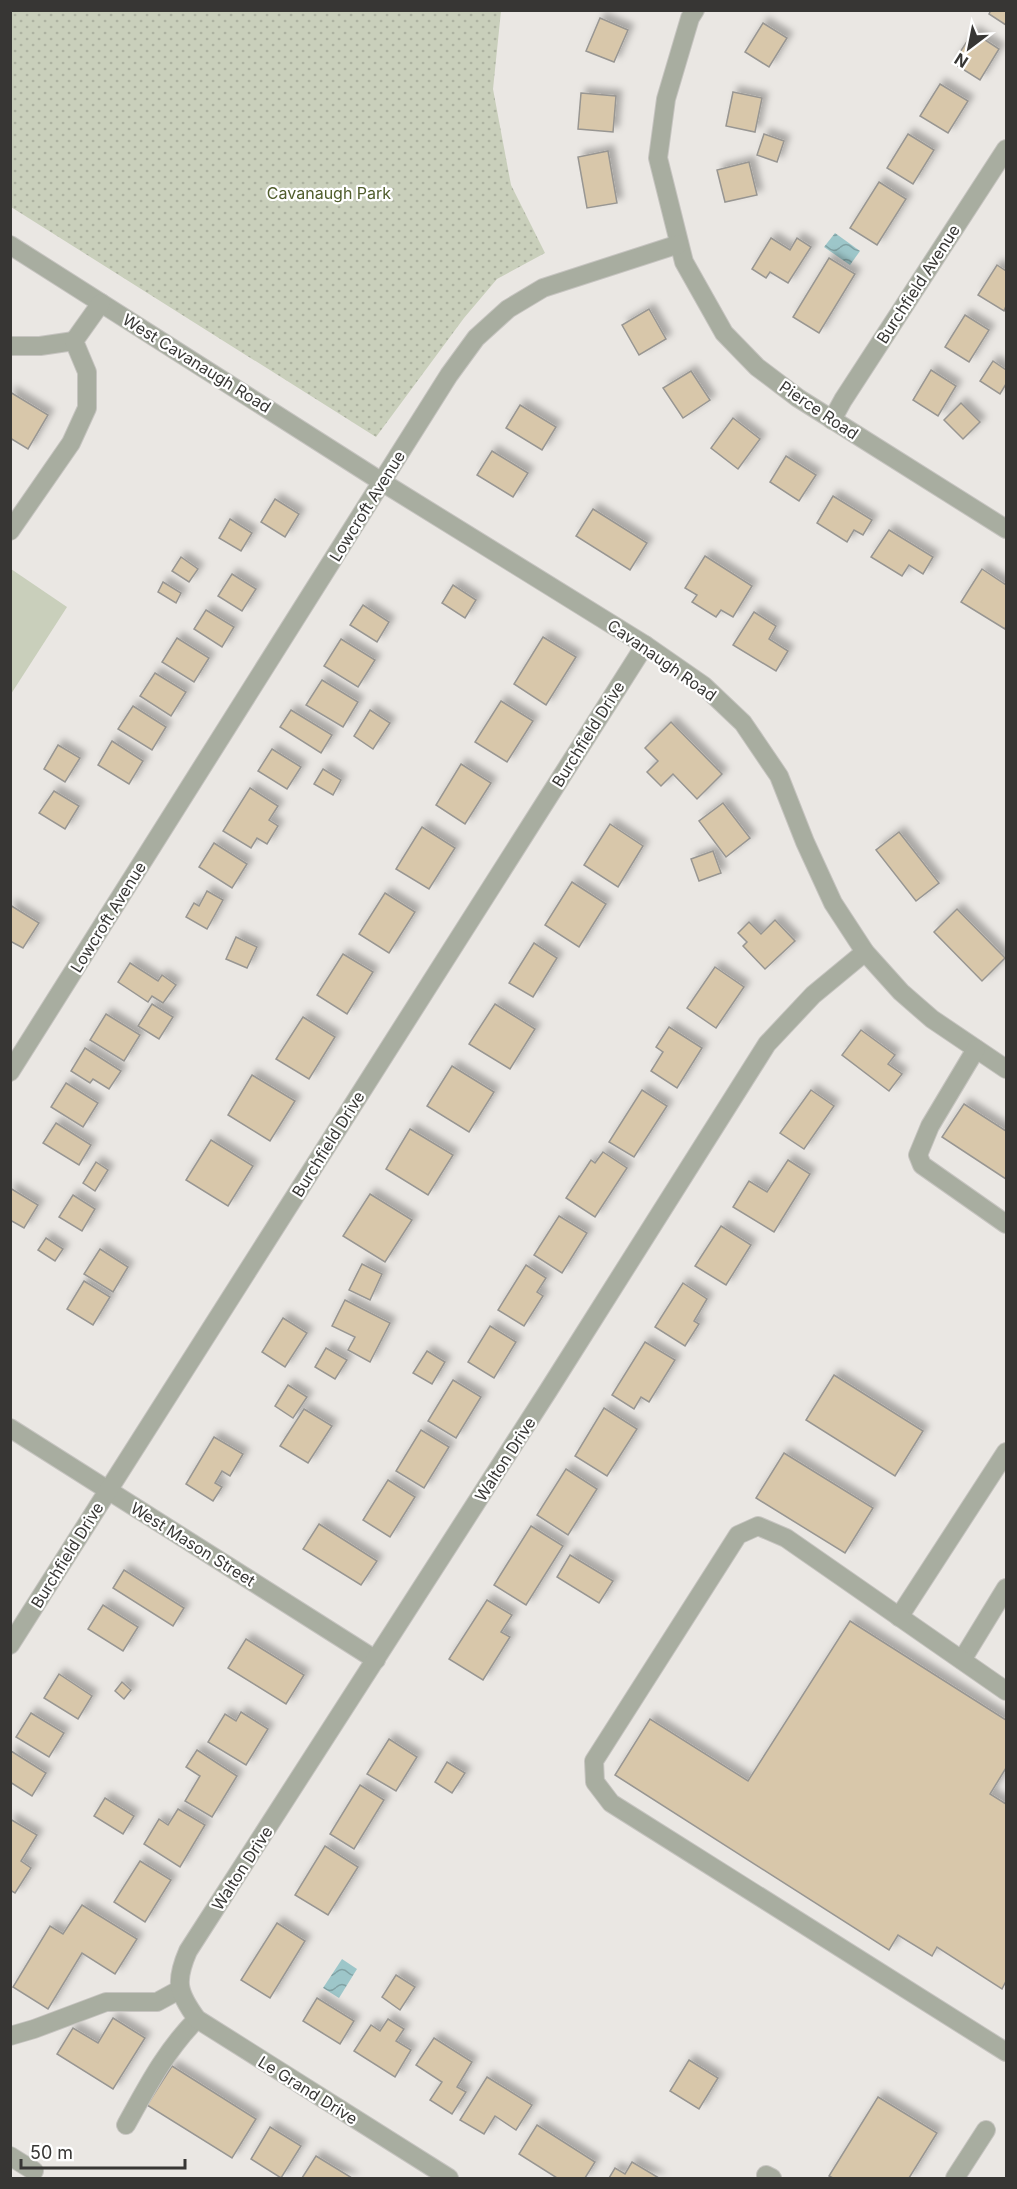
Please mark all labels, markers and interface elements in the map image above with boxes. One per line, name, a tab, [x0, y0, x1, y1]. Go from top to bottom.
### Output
north arrow	[939, 18, 999, 78]
text: N	[951, 49, 972, 72]
park label: Cavanaugh Park	[267, 183, 391, 203]
street label: Burchfield Avenue	[872, 221, 964, 347]
street label: West Cavanaugh Road	[119, 309, 275, 417]
street label: Pierce Road	[776, 376, 862, 444]
street label: Lowcroft Avenue	[325, 447, 409, 565]
street label: Cavanaugh Road	[604, 615, 720, 705]
street label: Burchfield Drive	[547, 677, 629, 791]
street label: Lowcroft Avenue	[66, 858, 150, 976]
street label: Burchfield Drive	[287, 1087, 369, 1201]
street label: Walton Drive	[470, 1413, 540, 1505]
street label: Burchfield Drive	[26, 1498, 108, 1612]
street label: West Mason Street	[127, 1498, 259, 1590]
street label: Walton Drive	[207, 1822, 277, 1914]
street label: Le Grand Drive	[255, 2052, 361, 2128]
scale bar	[21, 2132, 184, 2170]
text: 50 m	[30, 2142, 73, 2163]

